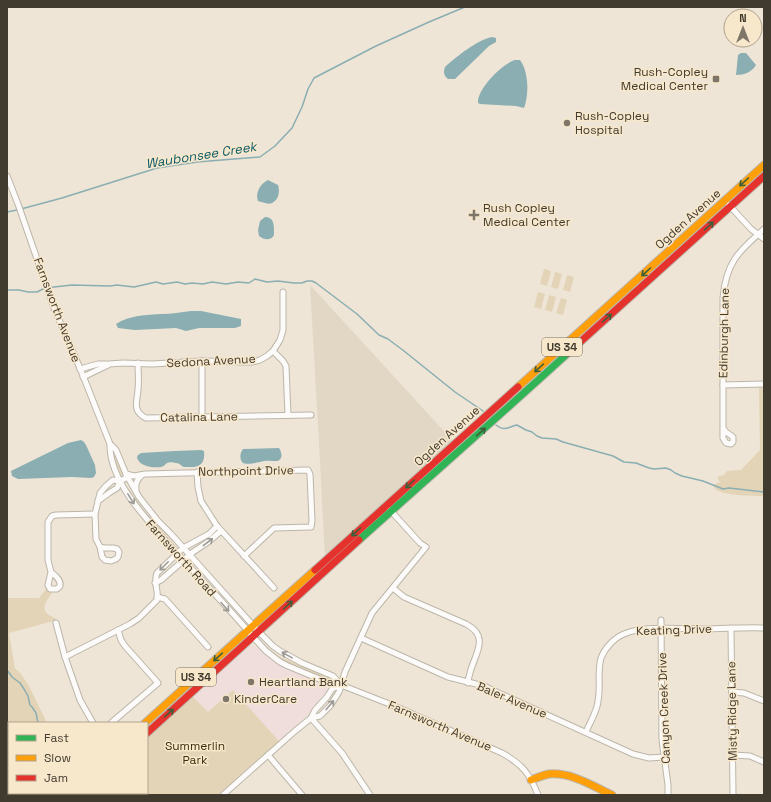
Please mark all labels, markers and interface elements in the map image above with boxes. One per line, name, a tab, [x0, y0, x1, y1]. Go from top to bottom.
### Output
north arrow	[723, 8, 763, 48]
text: N	[739, 11, 747, 25]
place label: Rush-Copley Medical Center	[621, 64, 708, 94]
marker: Rush-Copley Medical Center	[711, 74, 721, 84]
place label: Rush-Copley Hospital	[575, 108, 649, 138]
marker: Rush-Copley Hospital	[562, 118, 572, 128]
water label: Waubonsee Creek	[144, 138, 260, 172]
one-way arrow	[739, 178, 750, 187]
street label: Ogden Avenue	[652, 185, 724, 253]
place label: Rush Copley Medical Center	[483, 200, 571, 230]
marker: Rush Copley Medical Center	[468, 209, 480, 221]
one-way arrow	[704, 221, 714, 230]
street label: Farnsworth Avenue	[30, 255, 84, 365]
one-way arrow	[641, 267, 651, 277]
street label: Edinburgh Lane	[715, 288, 733, 378]
one-way arrow	[602, 313, 612, 322]
road number: US 34	[542, 338, 582, 356]
street label: Sedona Avenue	[166, 351, 256, 371]
one-way arrow	[533, 364, 544, 373]
street label: Ogden Avenue	[411, 402, 483, 470]
street label: Catalina Lane	[160, 408, 238, 426]
one-way arrow	[475, 428, 486, 437]
street label: Northpoint Drive	[198, 462, 294, 480]
one-way arrow	[405, 479, 415, 489]
one-way arrow	[128, 493, 136, 505]
street label: Farnsworth Road	[142, 516, 220, 600]
one-way arrow	[351, 528, 362, 537]
one-way arrow	[203, 538, 214, 546]
one-way arrow	[159, 561, 169, 571]
one-way arrow	[221, 601, 230, 612]
one-way arrow	[283, 601, 293, 610]
street label: Keating Drive	[636, 621, 712, 639]
one-way arrow	[282, 651, 294, 659]
one-way arrow	[213, 652, 223, 661]
street label: Canyon Creek Drive	[654, 652, 674, 764]
street label: Misty Ridge Lane	[723, 661, 741, 761]
road number: US 34	[176, 668, 216, 686]
place label: Heartland Bank	[259, 674, 348, 690]
marker: Heartland Bank	[246, 677, 256, 687]
street label: Baler Avenue	[474, 678, 550, 722]
place label: KinderCare	[234, 691, 297, 707]
marker: KinderCare	[221, 694, 231, 704]
street label: Farnsworth Avenue	[386, 697, 494, 755]
one-way arrow	[325, 700, 334, 710]
one-way arrow	[164, 708, 174, 717]
legend	[8, 722, 148, 794]
text: Fast	[44, 730, 69, 746]
park label: Summerlin Park	[165, 738, 225, 768]
text: Slow	[44, 750, 71, 766]
text: Jam	[44, 770, 68, 786]

